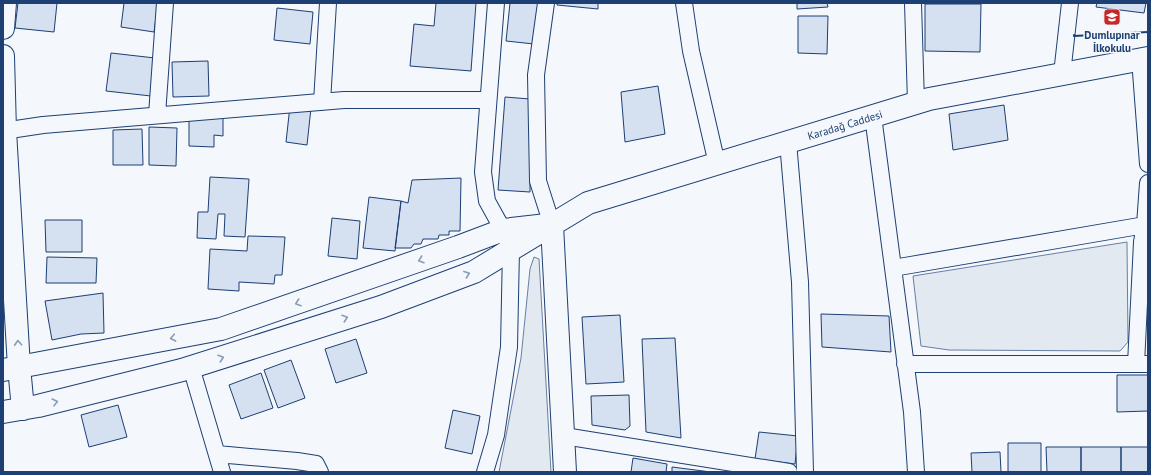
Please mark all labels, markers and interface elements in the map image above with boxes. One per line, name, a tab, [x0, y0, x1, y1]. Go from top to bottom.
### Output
school or university icon: Dumlupınar İlkokulu	[1102, 7, 1122, 27]
place label: Dumlupınar İlkokulu	[1084, 28, 1140, 55]
street label: Karadağ Caddesi	[806, 107, 884, 143]
one-way arrow	[417, 255, 424, 264]
one-way arrow	[464, 271, 471, 279]
one-way arrow	[294, 298, 301, 306]
one-way arrow	[341, 314, 348, 323]
one-way arrow	[170, 334, 176, 342]
one-way arrow	[13, 340, 22, 346]
one-way arrow	[217, 354, 224, 362]
one-way arrow	[51, 398, 58, 407]

